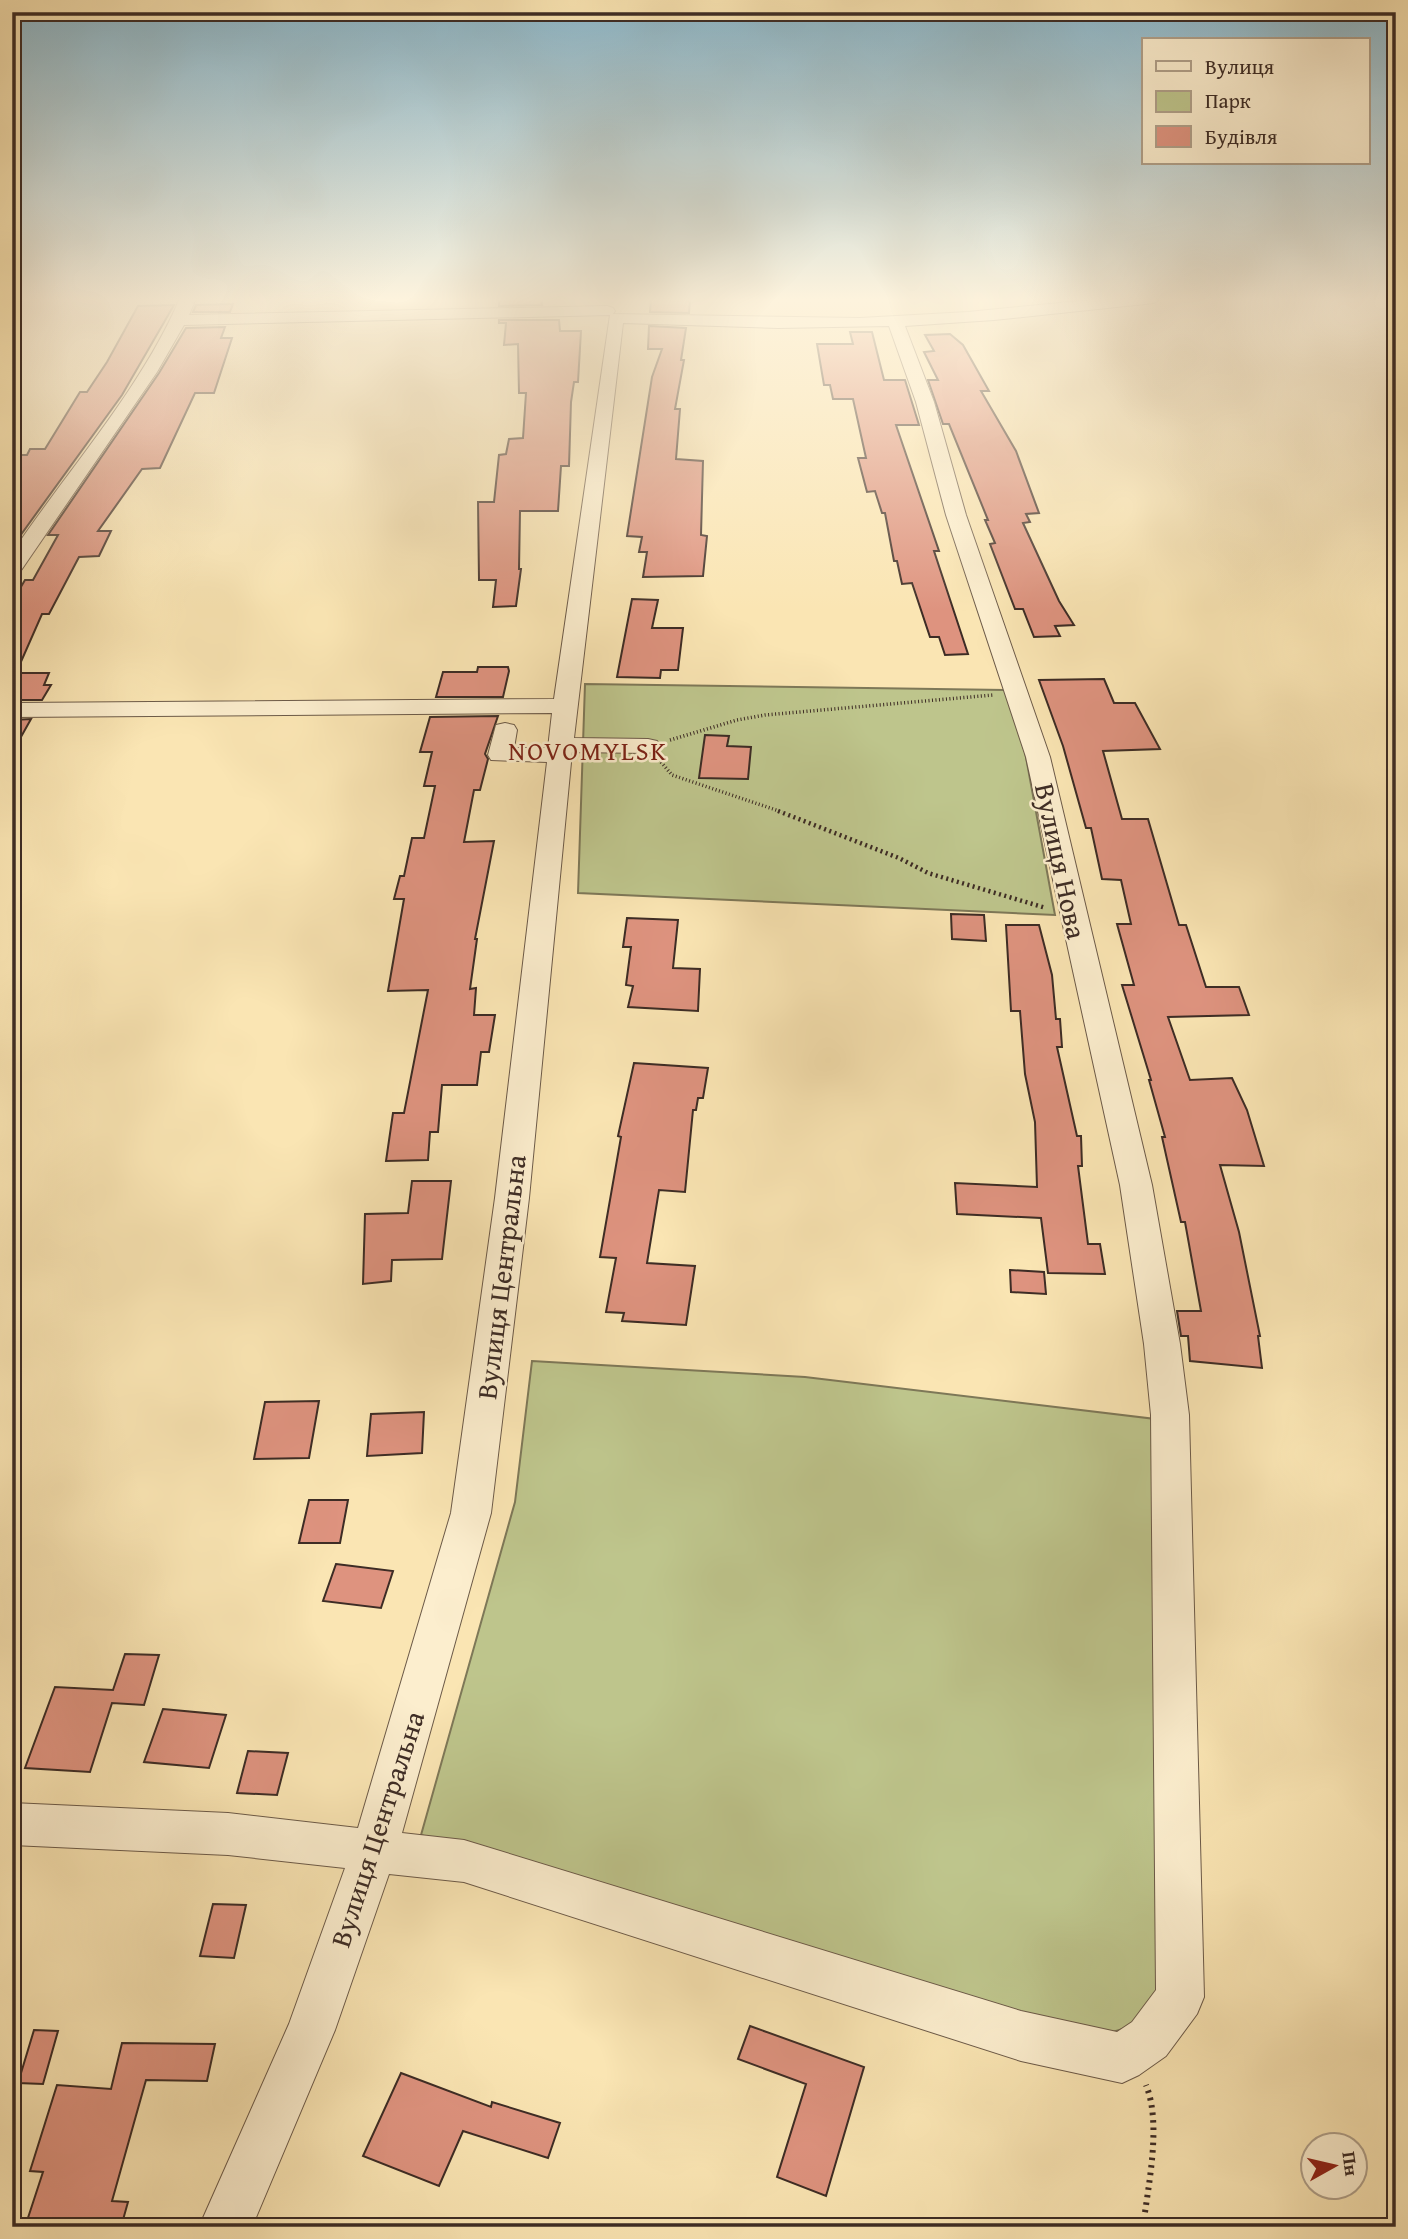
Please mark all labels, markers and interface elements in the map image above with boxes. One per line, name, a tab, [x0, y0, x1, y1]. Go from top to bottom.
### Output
legend	[1142, 38, 1370, 164]
text: Вулиця	[1205, 51, 1275, 82]
text: Парк	[1205, 85, 1251, 116]
text: Будівля	[1205, 121, 1278, 152]
district label: NOVOMYLSK	[508, 731, 668, 770]
street label: Вулиця Нова	[1025, 779, 1098, 943]
street label: Вулиця Центральна	[465, 1152, 536, 1402]
street label: Вулиця Центральна	[319, 1705, 434, 1952]
north arrow	[1300, 2130, 1370, 2200]
text: Пн	[1335, 2150, 1366, 2178]

